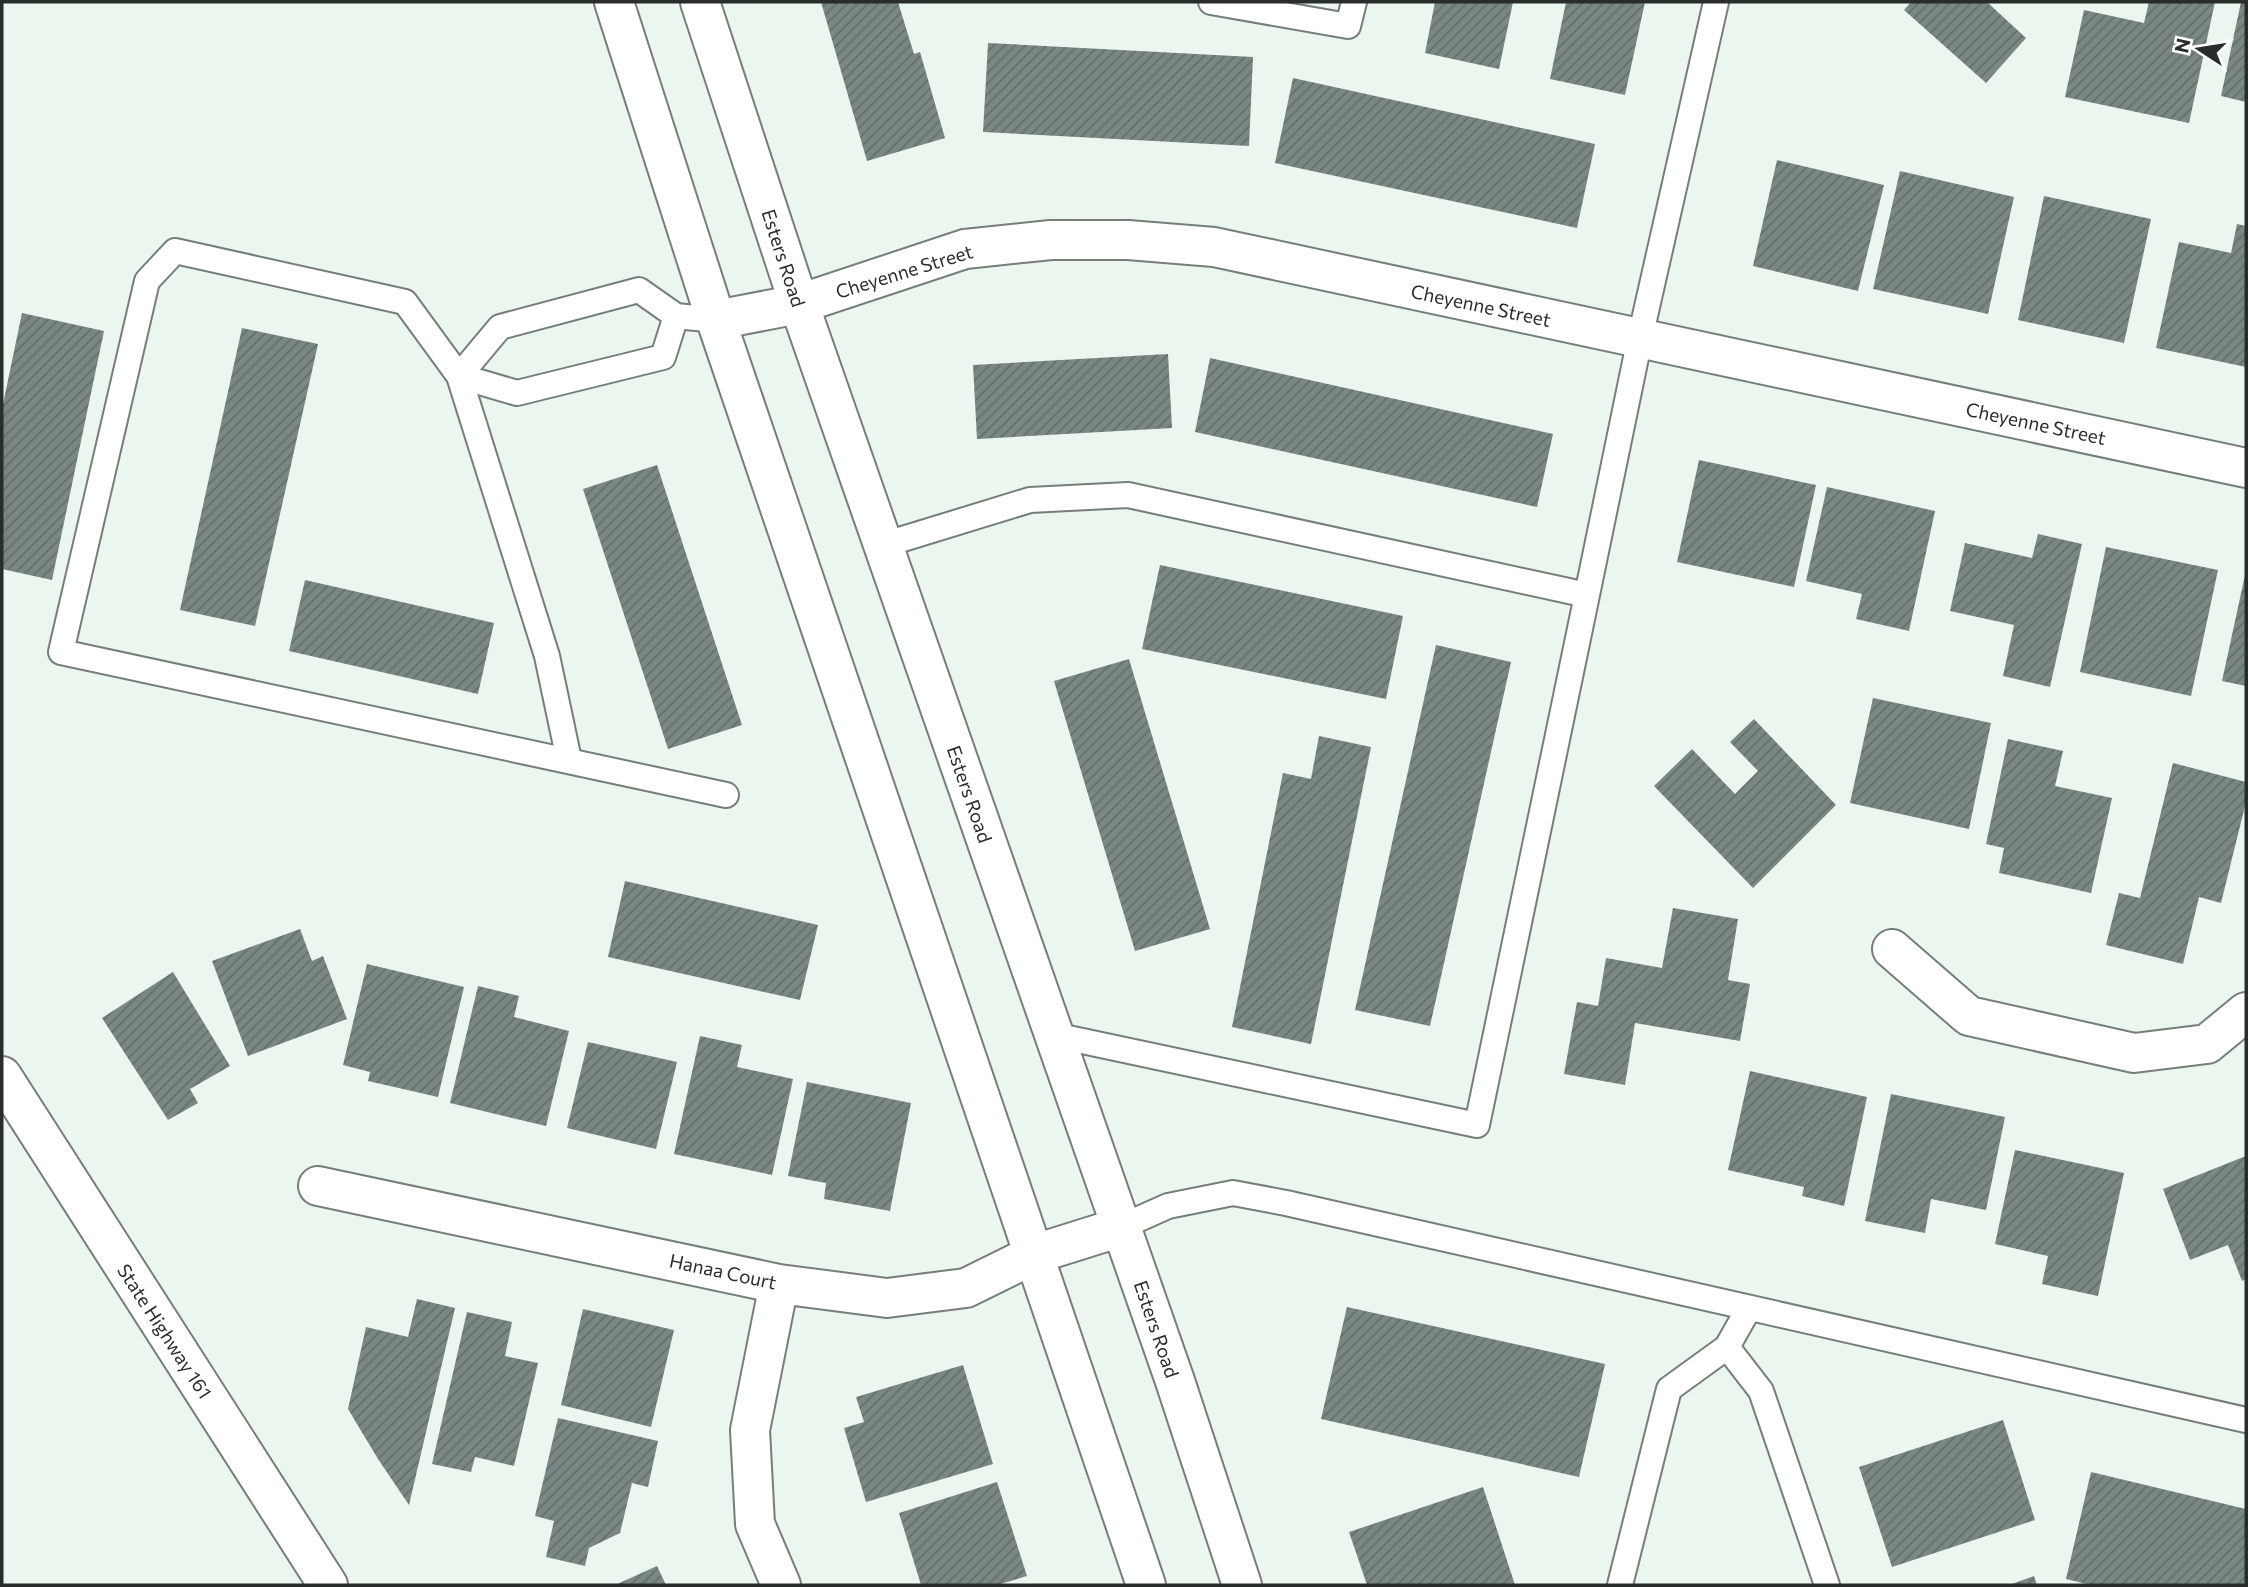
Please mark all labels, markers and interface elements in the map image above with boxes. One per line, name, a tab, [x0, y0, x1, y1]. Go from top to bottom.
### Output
north arrow	[2164, 14, 2234, 84]
text: N	[2169, 36, 2195, 55]
street label: Esters Road	[757, 206, 811, 310]
street label: Cheyenne Street	[833, 239, 976, 303]
street label: Cheyenne Street	[1409, 279, 1553, 331]
street label: Cheyenne Street	[1964, 397, 2108, 449]
street label: Esters Road	[943, 742, 997, 846]
street label: Hanaa Court	[667, 1248, 779, 1294]
street label: State Highway 161	[113, 1259, 217, 1403]
street label: Esters Road	[1130, 1277, 1184, 1381]

